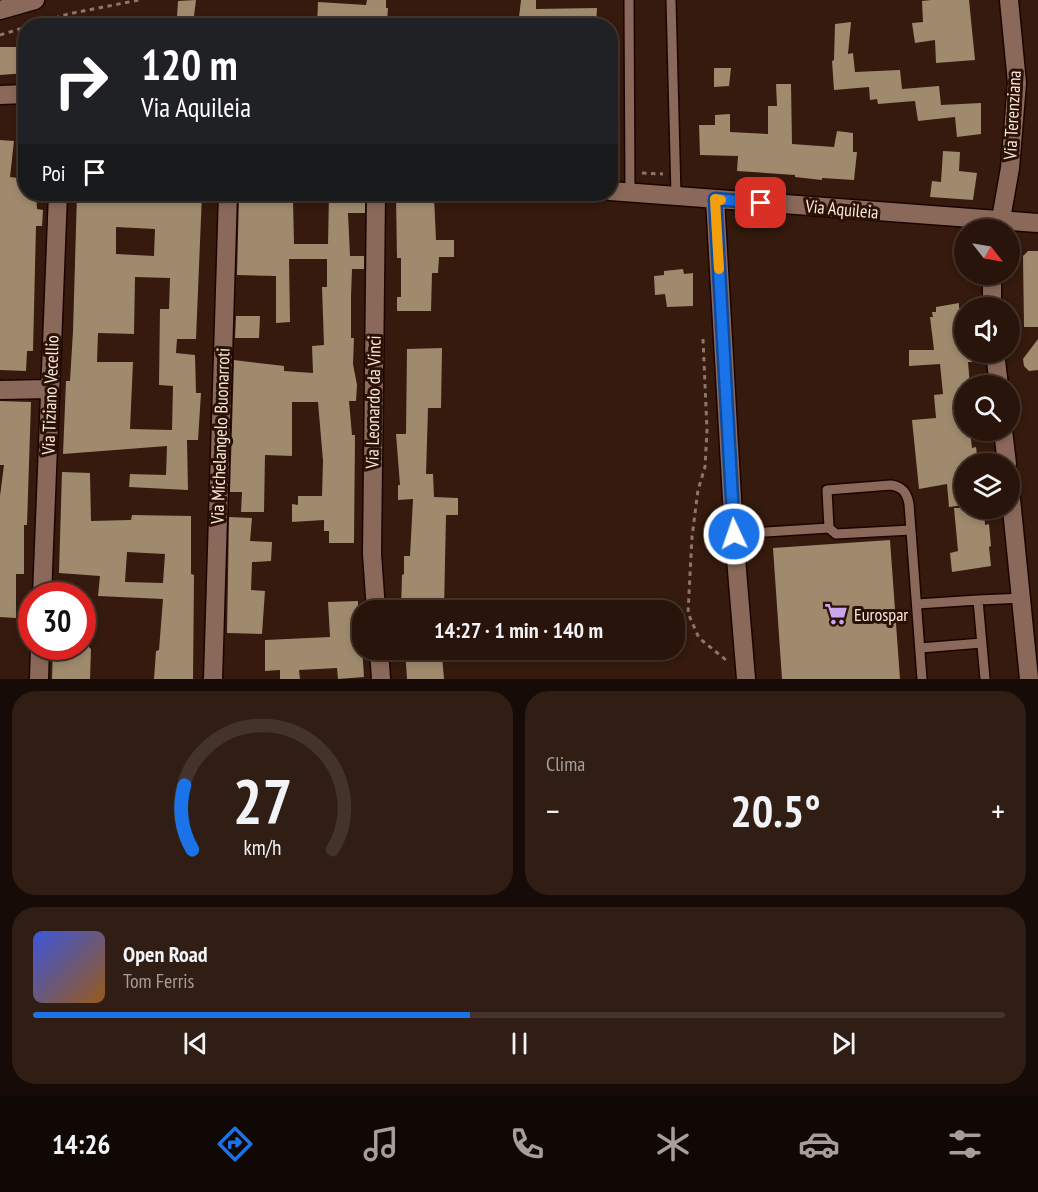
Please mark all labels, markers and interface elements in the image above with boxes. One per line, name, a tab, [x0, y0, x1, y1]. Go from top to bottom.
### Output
text: 120 m	[141, 37, 238, 92]
icon: right	[42, 42, 120, 120]
street label: Via Terenziana	[998, 70, 1026, 161]
text: Via Aquileia	[141, 90, 251, 124]
icon: arrive	[78, 156, 111, 189]
text: Poi	[42, 159, 66, 187]
pin	[735, 177, 786, 228]
icon: arrive	[744, 186, 777, 219]
street label: Via Aquileia	[803, 194, 880, 224]
north arrow	[954, 219, 1020, 285]
map controls	[954, 219, 1020, 519]
button: sound	[954, 297, 1020, 363]
street label: Via Tiziano Vecellio	[36, 335, 64, 456]
street label: Via Leonardo da Vinci	[360, 335, 386, 470]
street label: Via Michelangelo Buonarroti	[205, 347, 235, 526]
button: search	[954, 375, 1020, 441]
button: layers	[954, 453, 1020, 519]
position arrow	[702, 502, 766, 566]
speed limit sign: 30	[18, 582, 96, 660]
supermarket icon: Eurospar	[823, 601, 849, 627]
place label: Eurospar	[854, 603, 908, 626]
text: 14:27 · 1 min · 140 m	[434, 616, 603, 644]
text: Clima	[546, 751, 585, 777]
text: 27	[233, 760, 292, 841]
text: 20.5°	[730, 781, 821, 839]
text: −	[546, 789, 560, 832]
text: +	[991, 789, 1005, 832]
text: km/h	[243, 833, 282, 861]
text: Open Road	[123, 940, 208, 968]
text: Tom Ferris	[123, 968, 194, 994]
icon: previous	[179, 1027, 212, 1060]
icon: pause	[503, 1027, 536, 1060]
icon: next	[827, 1027, 860, 1060]
icon: directions	[214, 1123, 256, 1165]
icon: music	[360, 1123, 402, 1165]
icon: phone	[506, 1123, 548, 1165]
icon: climate	[652, 1123, 694, 1165]
icon: car	[798, 1123, 840, 1165]
icon: filters	[944, 1123, 986, 1165]
text: 14:26	[52, 1127, 110, 1161]

